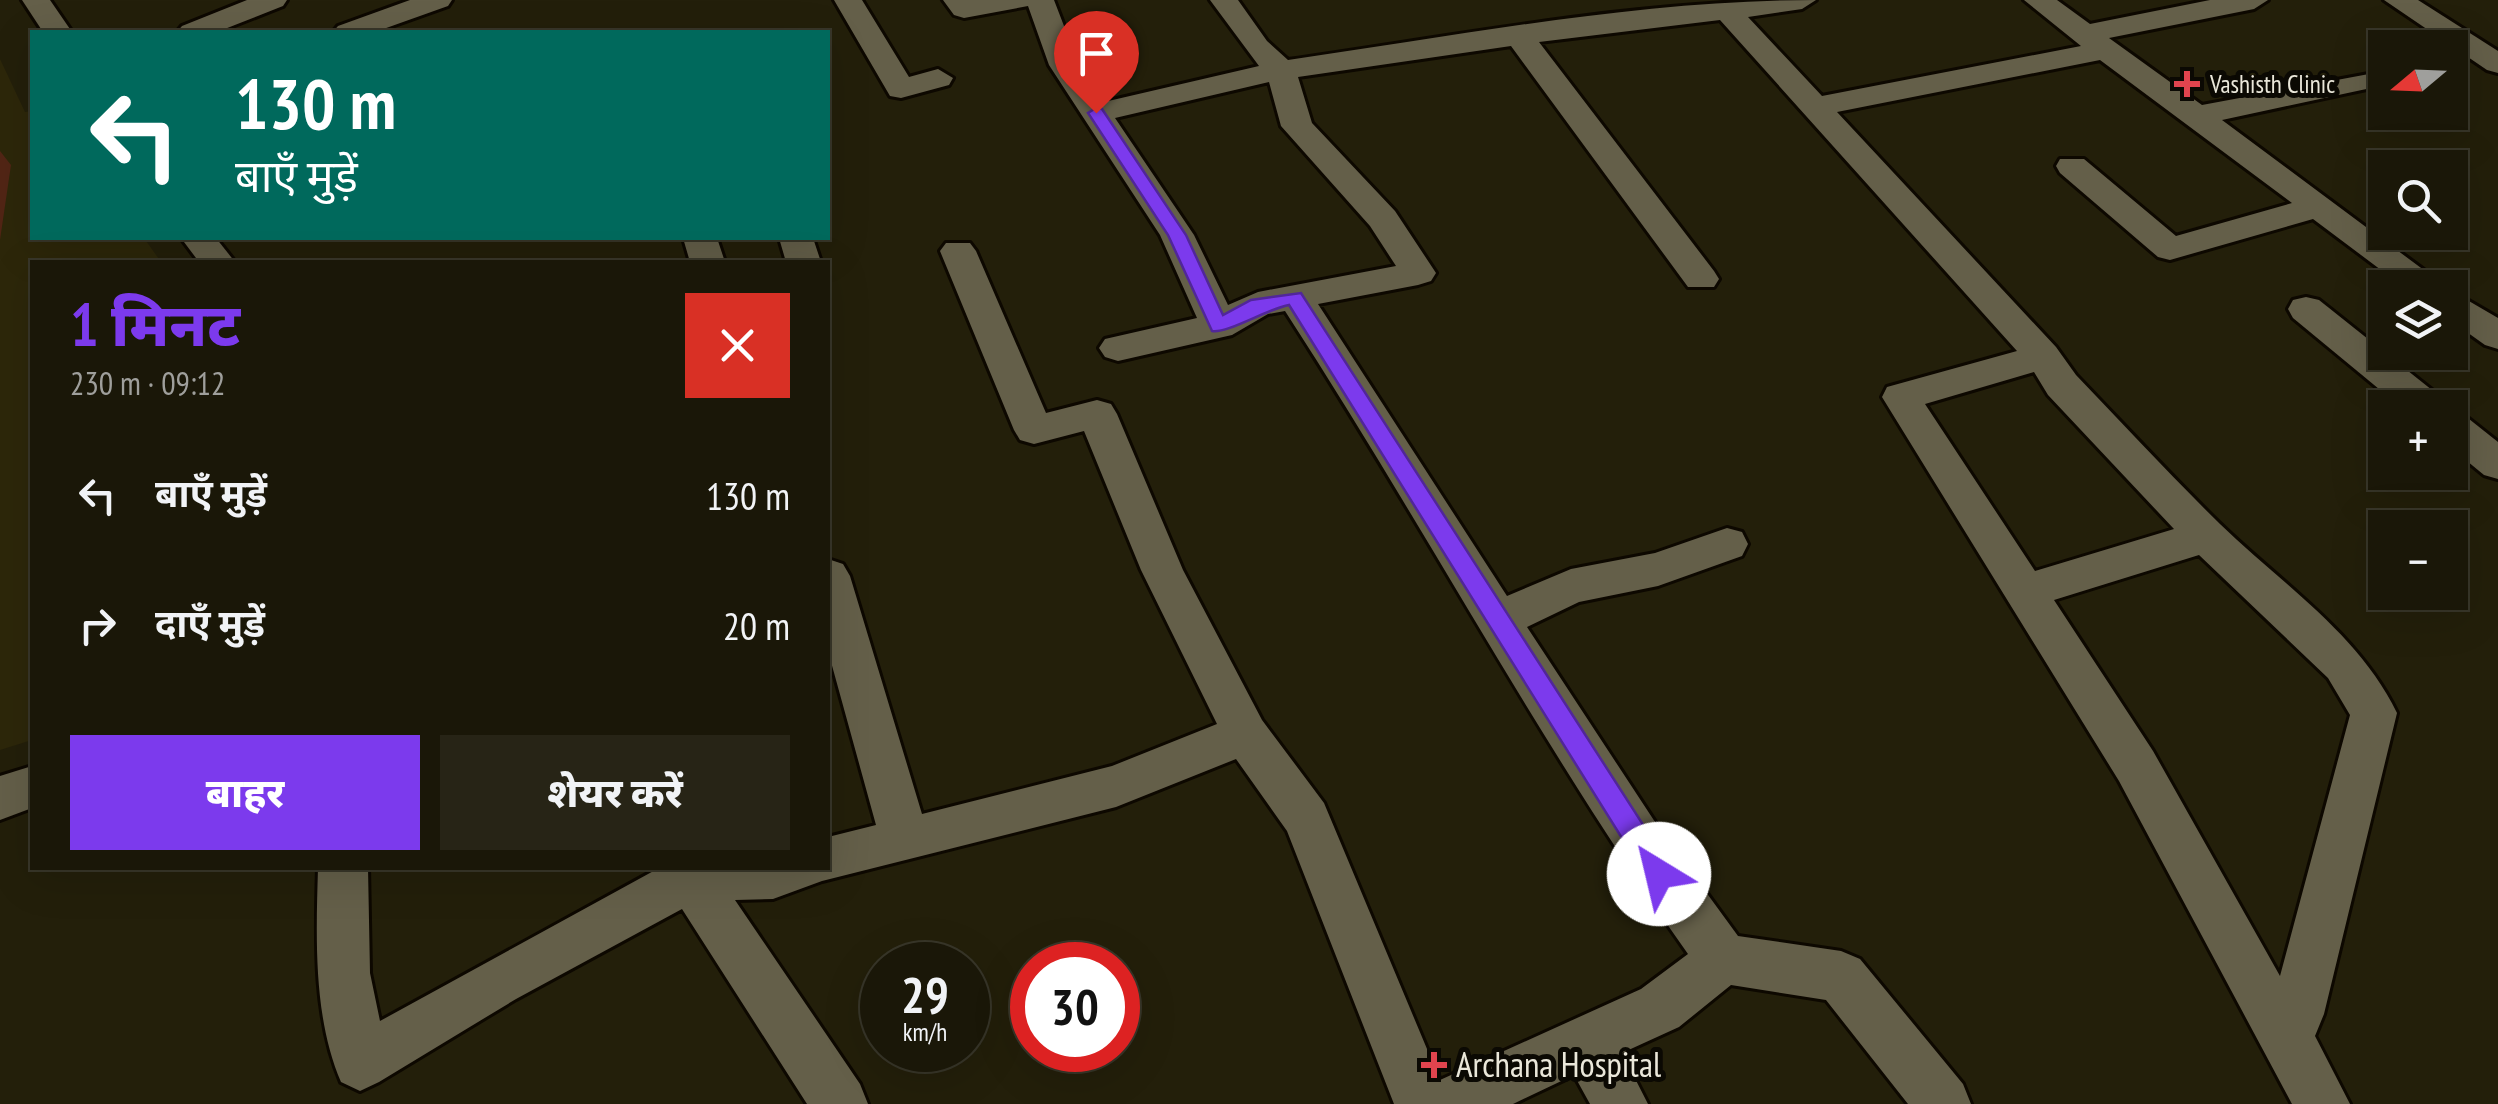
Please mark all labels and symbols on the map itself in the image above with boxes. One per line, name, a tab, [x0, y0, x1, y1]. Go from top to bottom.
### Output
pin	[1054, 11, 1139, 114]
north arrow	[2368, 30, 2468, 130]
place label: Vashisth Clinic	[2209, 68, 2335, 100]
marker: Vashisth Clinic	[2174, 71, 2200, 97]
position arrow	[1607, 822, 1711, 926]
speed limit sign: 30	[1010, 942, 1140, 1072]
place label: Archana Hospital	[1456, 1041, 1661, 1087]
marker: Archana Hospital	[1421, 1052, 1447, 1078]

